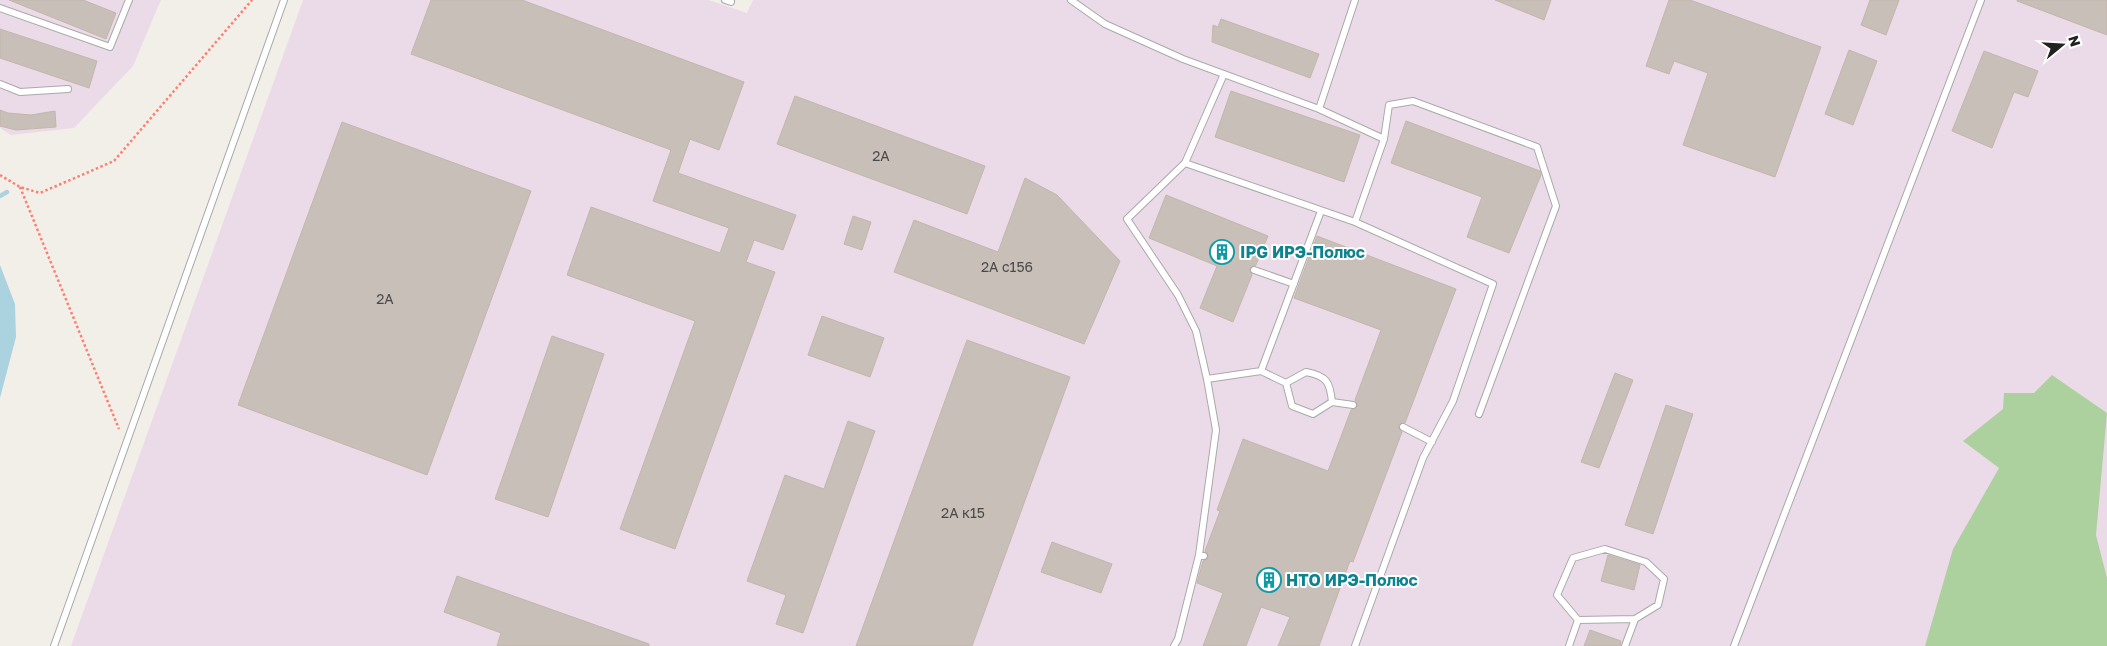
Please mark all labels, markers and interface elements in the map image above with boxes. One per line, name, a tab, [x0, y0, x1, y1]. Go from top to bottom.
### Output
north arrow	[2037, 20, 2087, 70]
text: N	[2065, 33, 2085, 49]
house number: 2А	[872, 147, 890, 164]
building icon: IPG ИРЭ-Полюс	[1209, 239, 1235, 265]
place label: IPG ИРЭ-Полюс	[1240, 242, 1365, 262]
house number: 2А с156	[981, 258, 1033, 275]
house number: 2А	[376, 290, 394, 307]
house number: 2А к15	[941, 504, 985, 521]
building icon: НТО ИРЭ-Полюс	[1256, 567, 1282, 593]
place label: НТО ИРЭ-Полюс	[1286, 570, 1418, 590]

